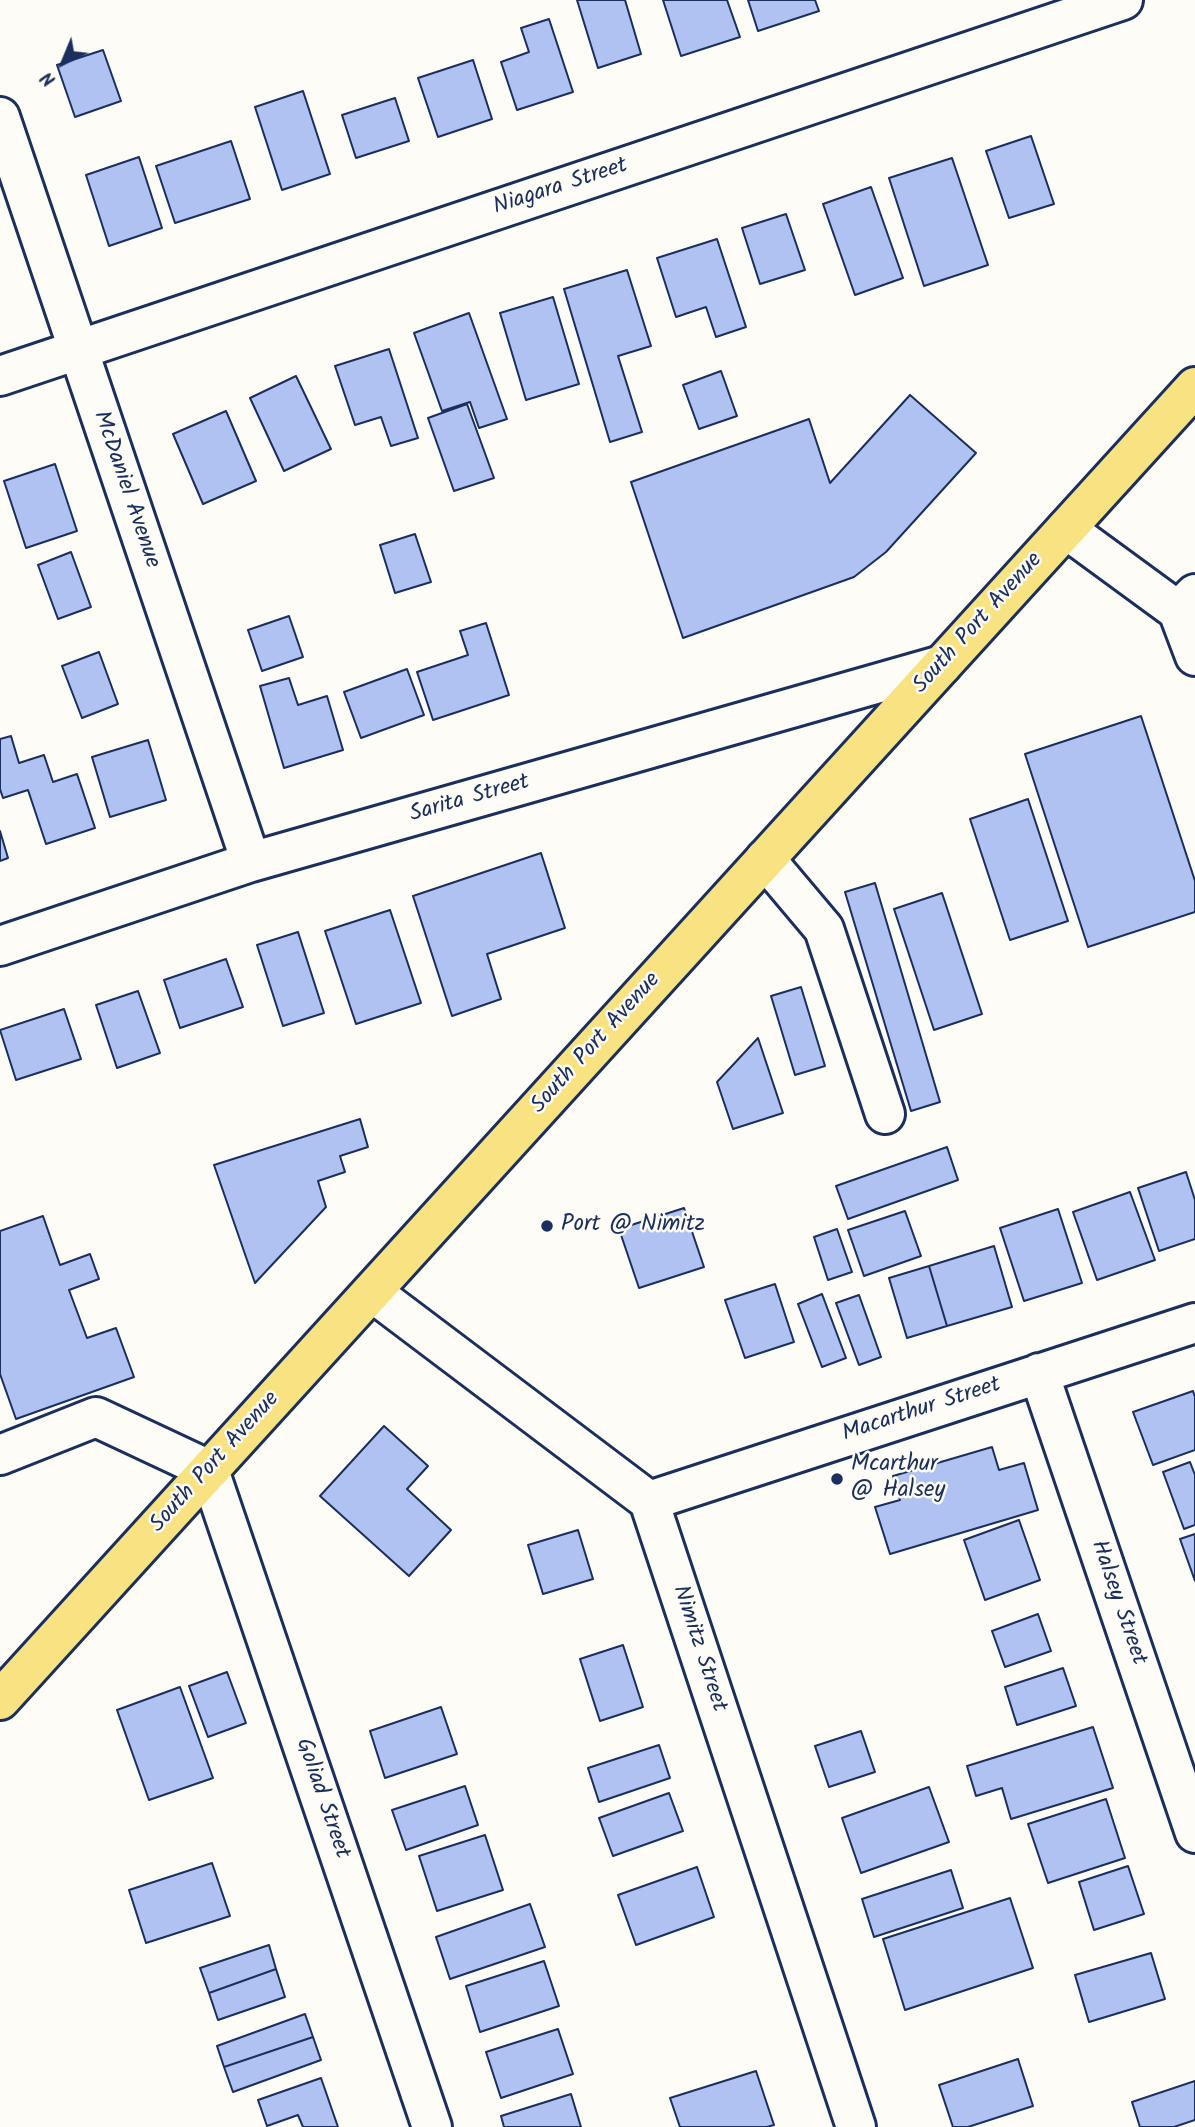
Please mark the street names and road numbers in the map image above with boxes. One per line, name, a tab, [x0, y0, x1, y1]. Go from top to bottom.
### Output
street label: Niagara Street	[490, 153, 632, 223]
street label: McDaniel Avenue	[85, 408, 165, 572]
street label: South Port Avenue	[908, 548, 1050, 700]
street label: Sarita Street	[407, 770, 533, 830]
street label: South Port Avenue	[526, 968, 668, 1120]
street label: Macarthur Street	[839, 1372, 1005, 1450]
street label: South Port Avenue	[145, 1387, 287, 1539]
street label: Halsey Street	[1083, 1537, 1151, 1669]
street label: Nimitz Street	[665, 1582, 731, 1716]
street label: Goliad Street	[288, 1735, 354, 1863]

